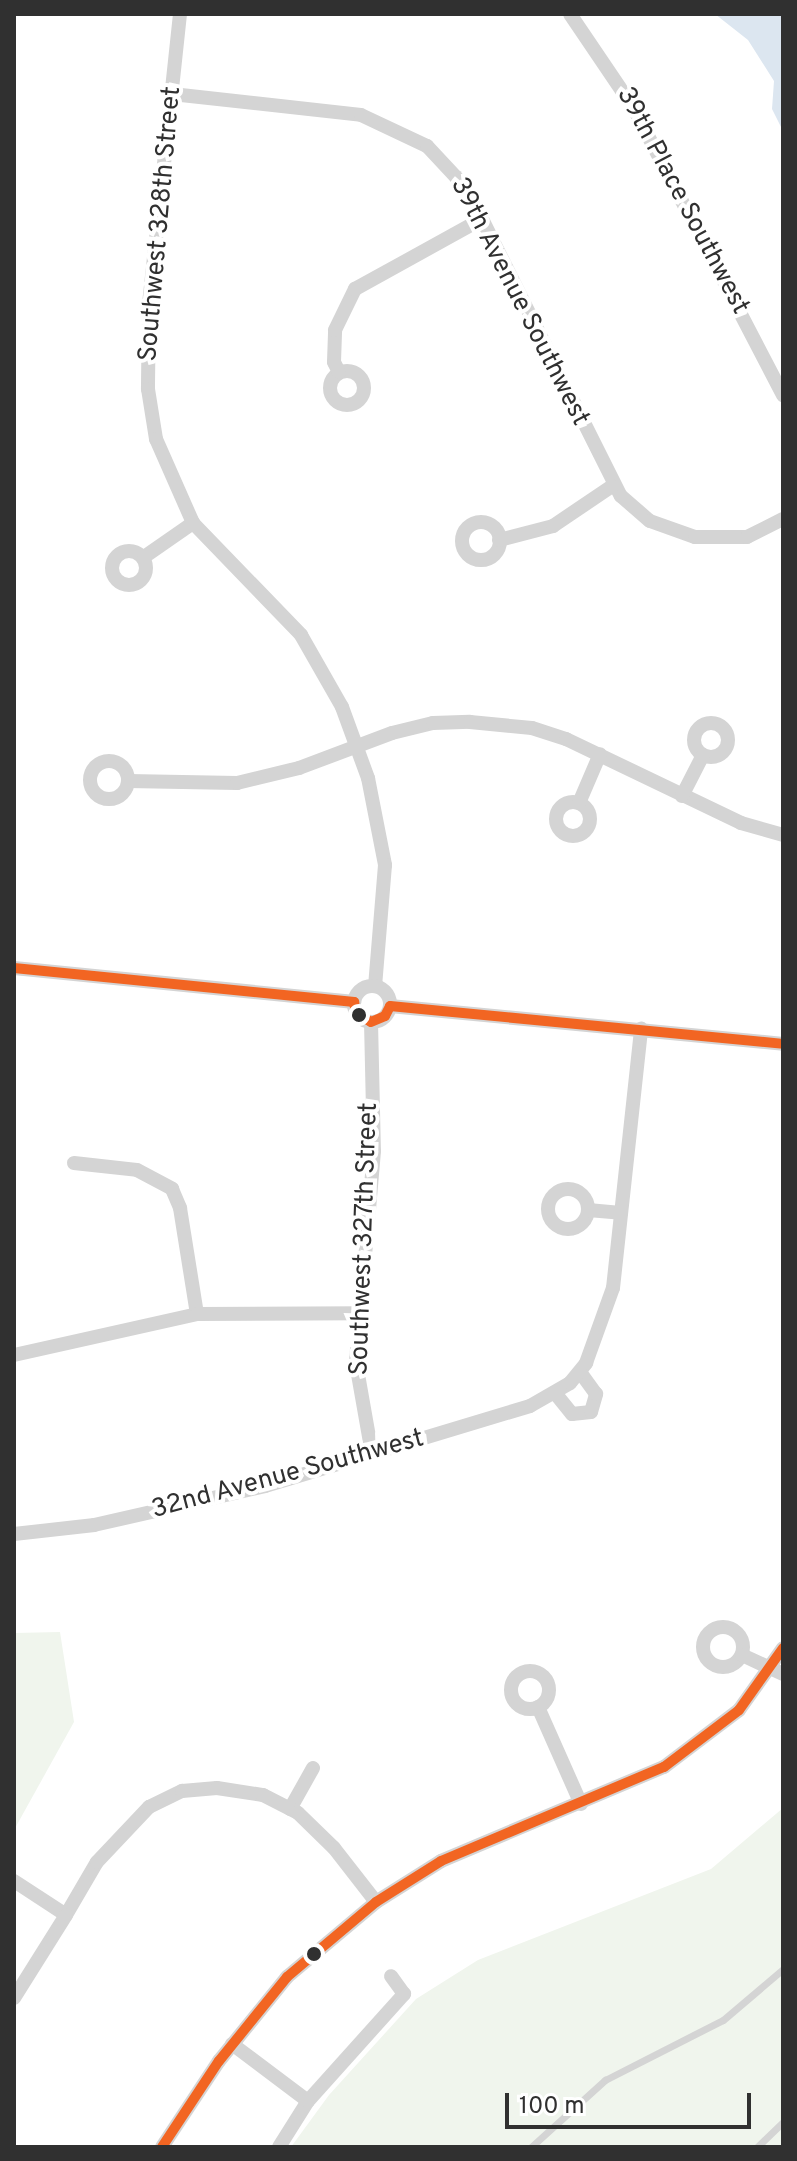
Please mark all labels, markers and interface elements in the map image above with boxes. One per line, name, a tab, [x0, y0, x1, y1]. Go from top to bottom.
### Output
street label: 39th Place Southwest	[609, 82, 755, 320]
street label: Southwest 328th Street	[133, 85, 189, 363]
street label: 39th Avenue Southwest	[443, 172, 595, 432]
unlabelled marker	[351, 1007, 367, 1023]
street label: Southwest 327th Street	[345, 1102, 385, 1376]
street label: 32nd Avenue Southwest	[148, 1423, 428, 1527]
unlabelled marker	[306, 1946, 322, 1962]
scale bar	[509, 2077, 755, 2127]
text: 100 m	[519, 2092, 585, 2122]

